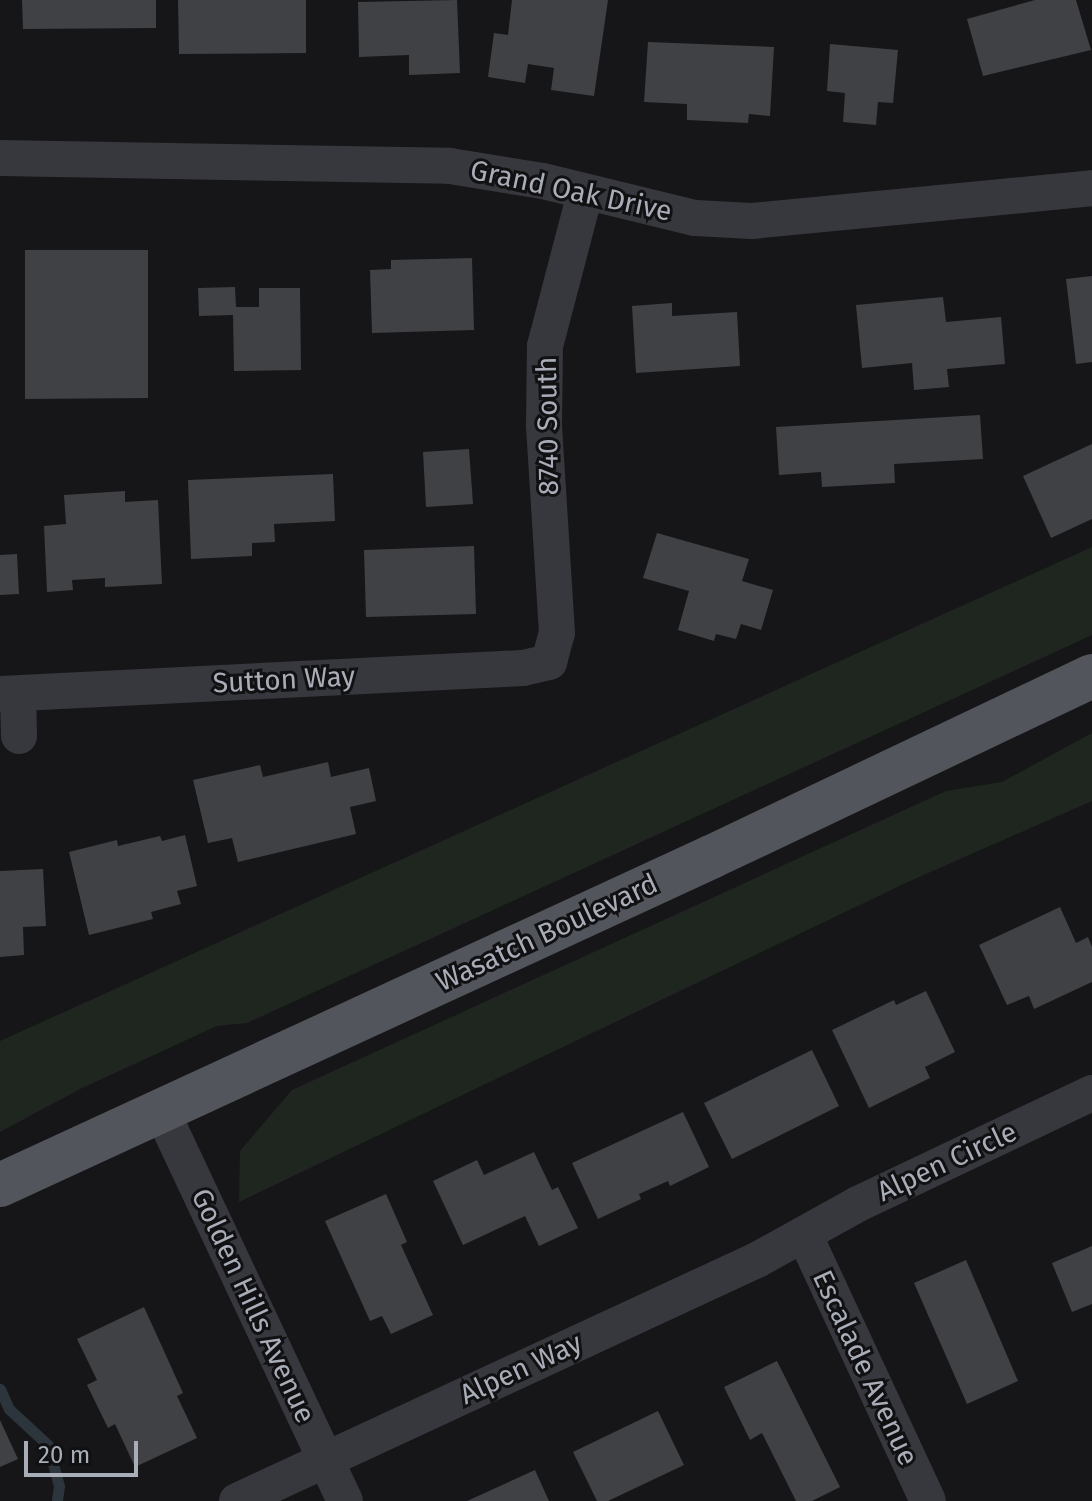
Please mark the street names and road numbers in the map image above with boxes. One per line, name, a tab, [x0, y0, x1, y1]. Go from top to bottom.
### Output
street label: Grand Oak Drive	[467, 153, 675, 229]
street label: 8740 South	[530, 356, 566, 496]
street label: Sutton Way	[212, 659, 356, 701]
street label: Wasatch Boulevard	[431, 867, 663, 999]
street label: Alpen Circle	[872, 1115, 1022, 1209]
street label: Golden Hills Avenue	[184, 1183, 322, 1429]
street label: Escalade Avenue	[805, 1265, 925, 1471]
street label: Alpen Way	[455, 1326, 587, 1412]

